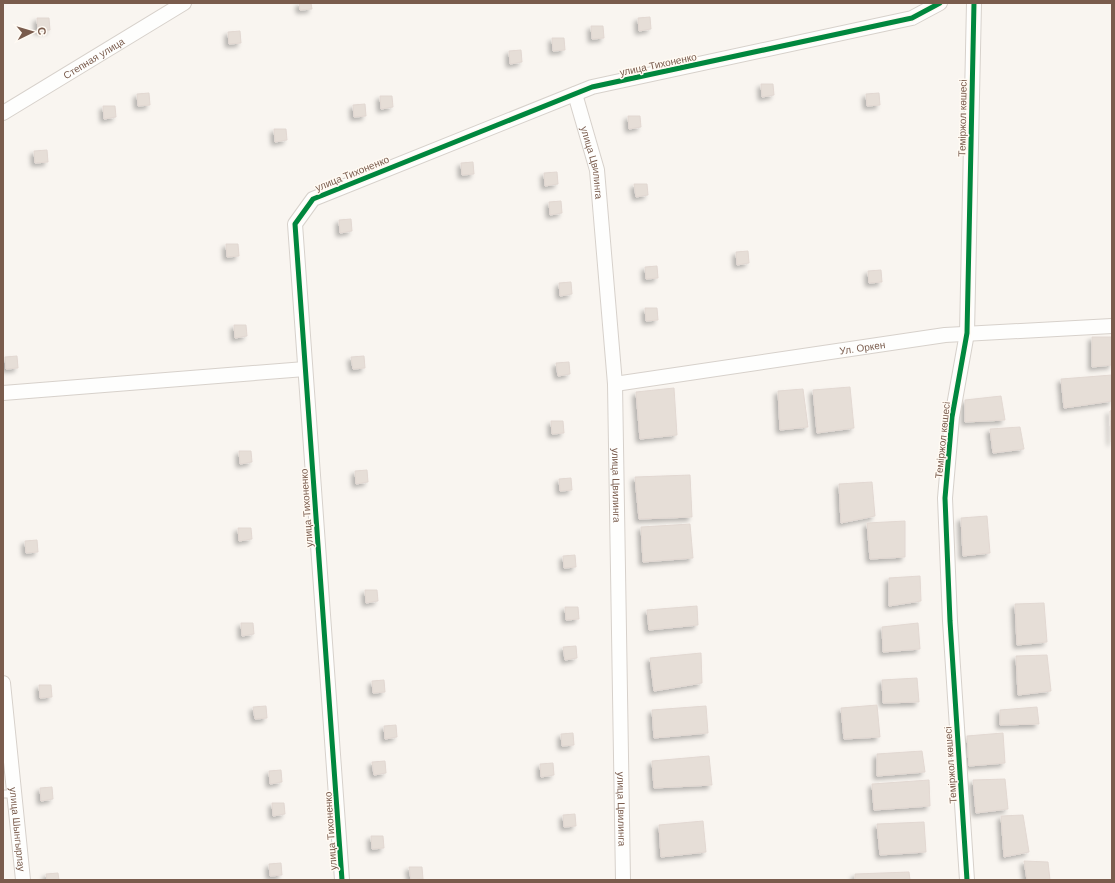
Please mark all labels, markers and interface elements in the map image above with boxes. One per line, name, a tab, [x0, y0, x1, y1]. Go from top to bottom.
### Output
north arrow	[12, 12, 52, 52]
text: С	[36, 27, 48, 36]
street label: Степная улица	[61, 35, 127, 81]
street label: улица Тихоненко	[618, 51, 698, 78]
street label: Теміржол көшесі	[956, 79, 969, 157]
street label: улица Цвилинга	[579, 125, 604, 200]
street label: улица Тихоненко	[314, 153, 391, 193]
street label: Ул. Оркен	[839, 339, 886, 357]
street label: Теміржол көшесі	[933, 401, 952, 479]
street label: улица Цвилинга	[610, 448, 622, 523]
street label: улица Тихоненко	[298, 468, 315, 548]
street label: Теміржол көшесі	[942, 726, 959, 804]
street label: улица Цвилинга	[615, 772, 627, 847]
street label: улица Шынгырлау	[8, 787, 27, 872]
street label: улица Тихоненко	[322, 791, 339, 871]

